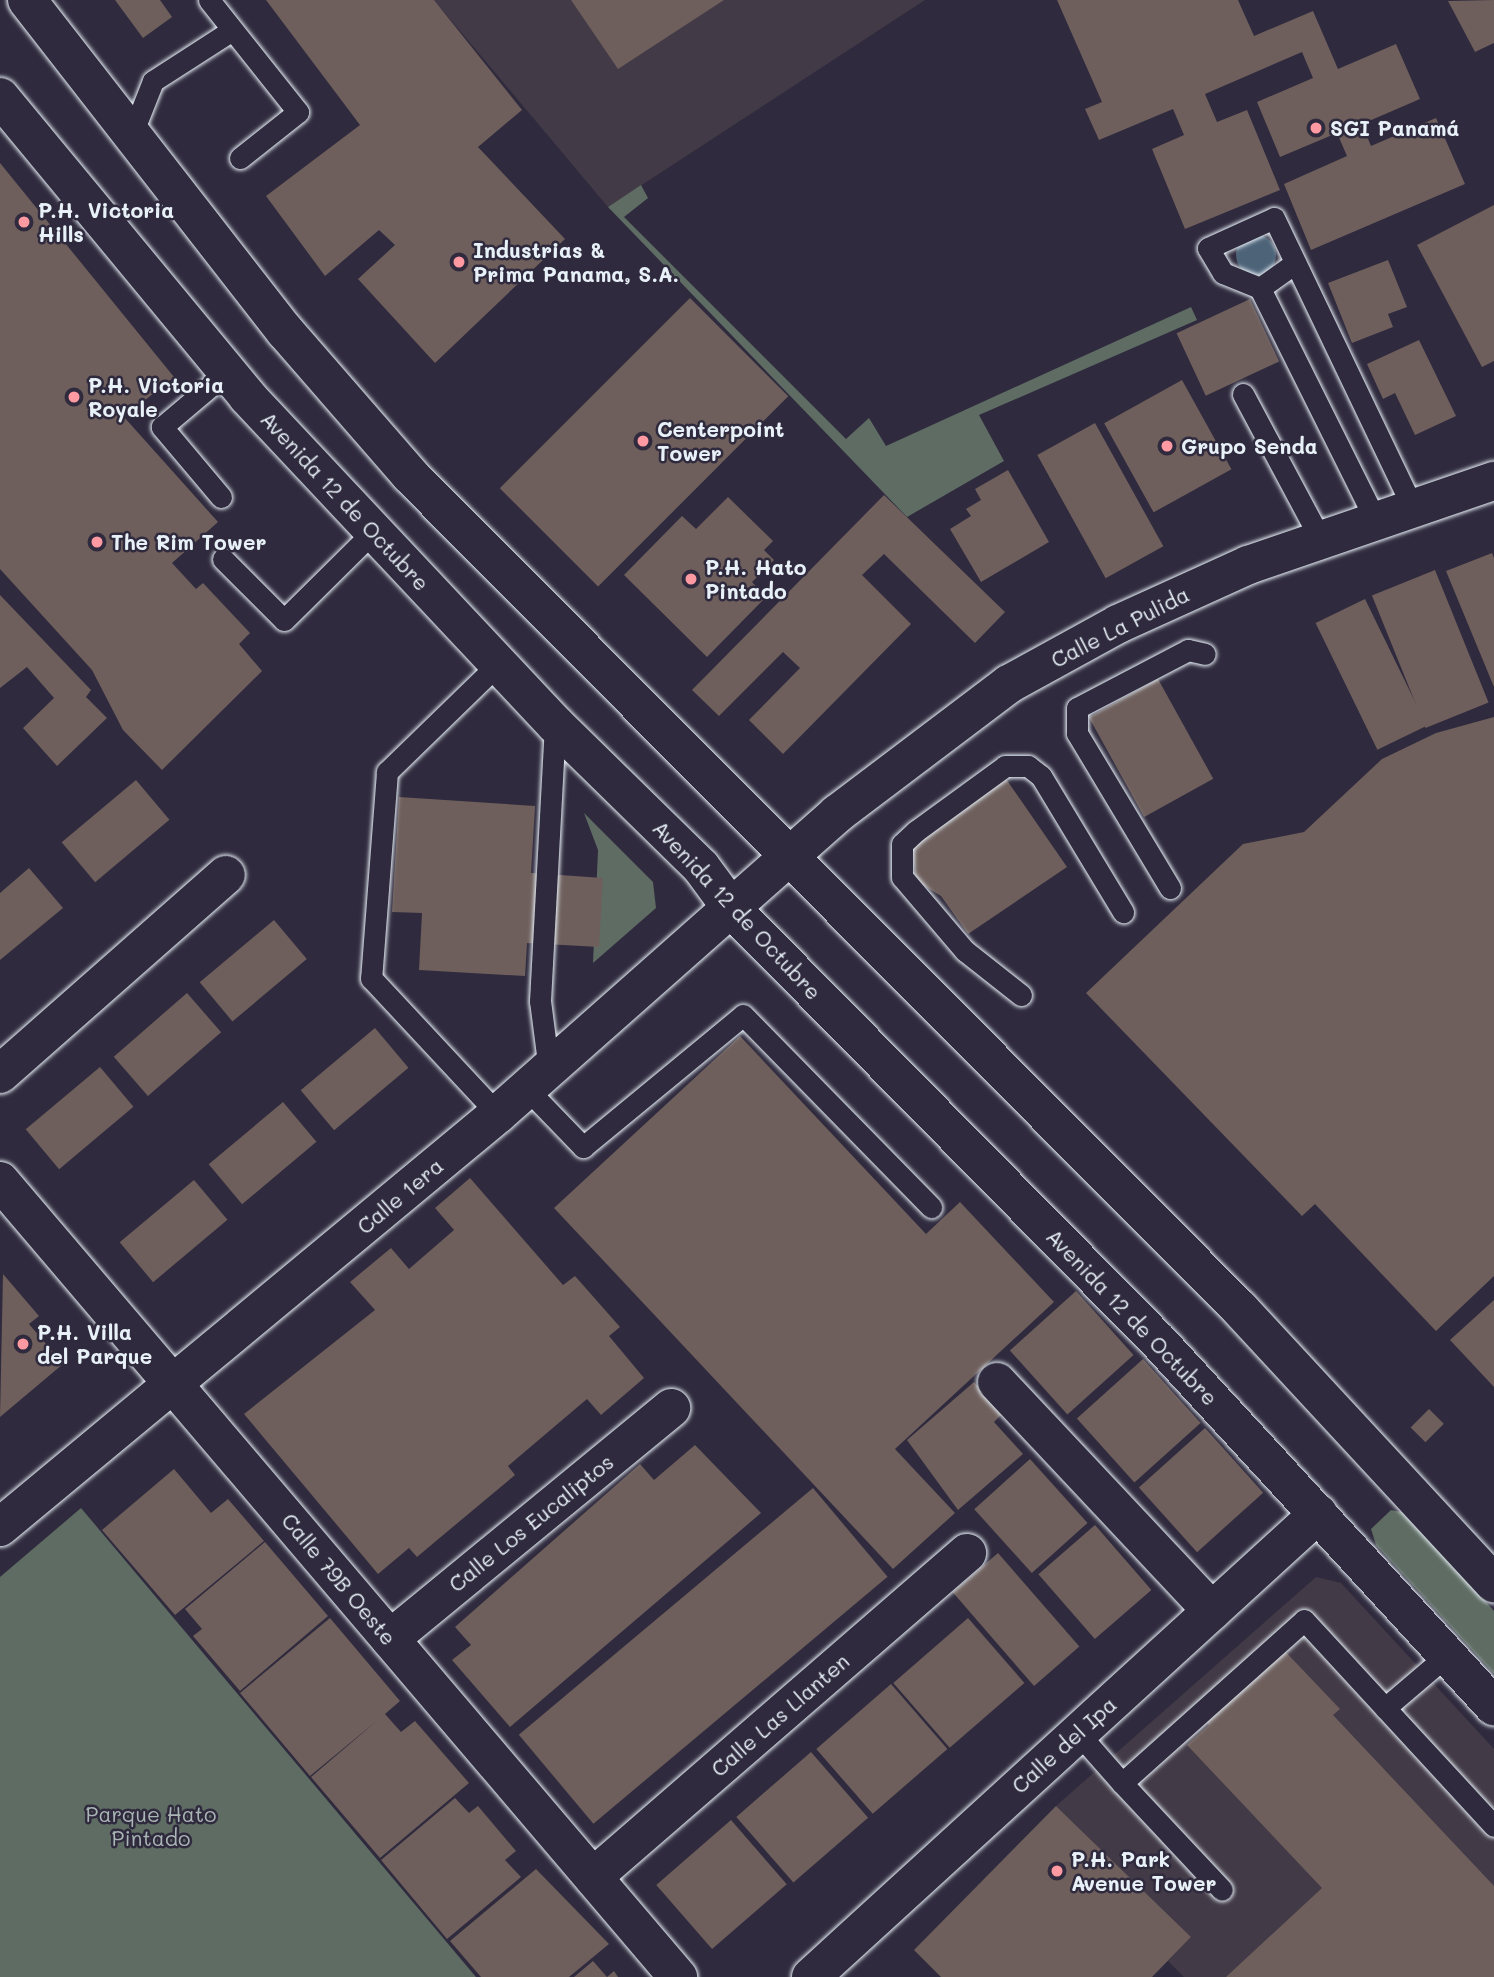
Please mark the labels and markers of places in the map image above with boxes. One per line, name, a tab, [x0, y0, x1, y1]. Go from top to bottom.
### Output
place label: SGI Panamá	[1330, 115, 1459, 141]
marker: SGI Panamá	[1308, 120, 1324, 136]
place label: P.H. Victoria Hills	[38, 197, 174, 247]
marker: P.H. Victoria Hills	[16, 214, 32, 230]
place label: Industrias & Prima Panama, S.A.	[473, 237, 679, 287]
marker: Industrias & Prima Panama, S.A.	[451, 254, 467, 270]
place label: P.H. Victoria Royale	[88, 372, 224, 422]
marker: P.H. Victoria Royale	[66, 389, 82, 405]
place label: Centerpoint Tower	[657, 416, 784, 466]
marker: Centerpoint Tower	[635, 433, 651, 449]
place label: Grupo Senda	[1181, 433, 1318, 459]
marker: Grupo Senda	[1159, 438, 1175, 454]
place label: The Rim Tower	[111, 529, 266, 555]
marker: The Rim Tower	[89, 534, 105, 550]
place label: P.H. Hato Pintado	[705, 554, 807, 604]
marker: P.H. Hato Pintado	[683, 571, 699, 587]
place label: P.H. Villa del Parque	[37, 1319, 152, 1369]
marker: P.H. Villa del Parque	[15, 1336, 31, 1352]
place label: P.H. Park Avenue Tower	[1071, 1846, 1216, 1896]
marker: P.H. Park Avenue Tower	[1049, 1863, 1065, 1879]

